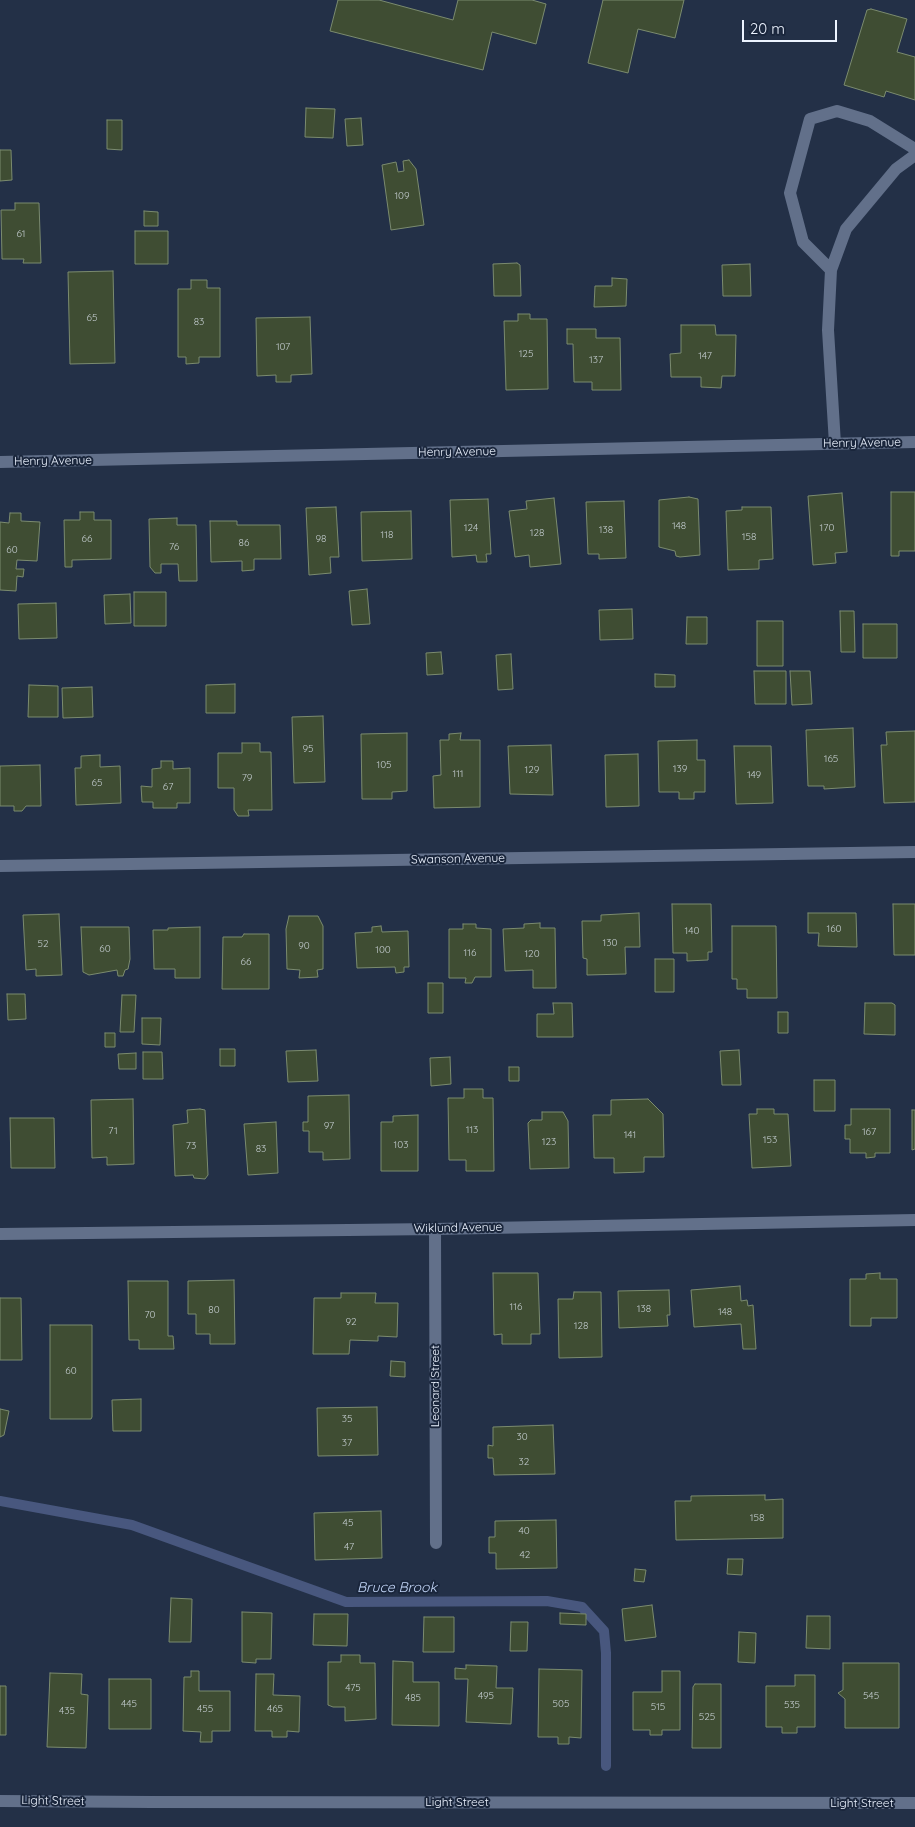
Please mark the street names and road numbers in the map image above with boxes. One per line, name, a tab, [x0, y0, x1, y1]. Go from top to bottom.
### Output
street label: Henry Avenue	[823, 435, 901, 451]
street label: Henry Avenue	[418, 444, 496, 460]
street label: Henry Avenue	[14, 453, 92, 469]
street label: Swanson Avenue	[411, 851, 505, 867]
street label: Wiklund Avenue	[414, 1220, 502, 1236]
street label: Leonard Street	[428, 1345, 442, 1427]
street label: Light Street	[21, 1793, 85, 1809]
street label: Light Street	[425, 1795, 489, 1809]
street label: Light Street	[830, 1796, 894, 1810]

